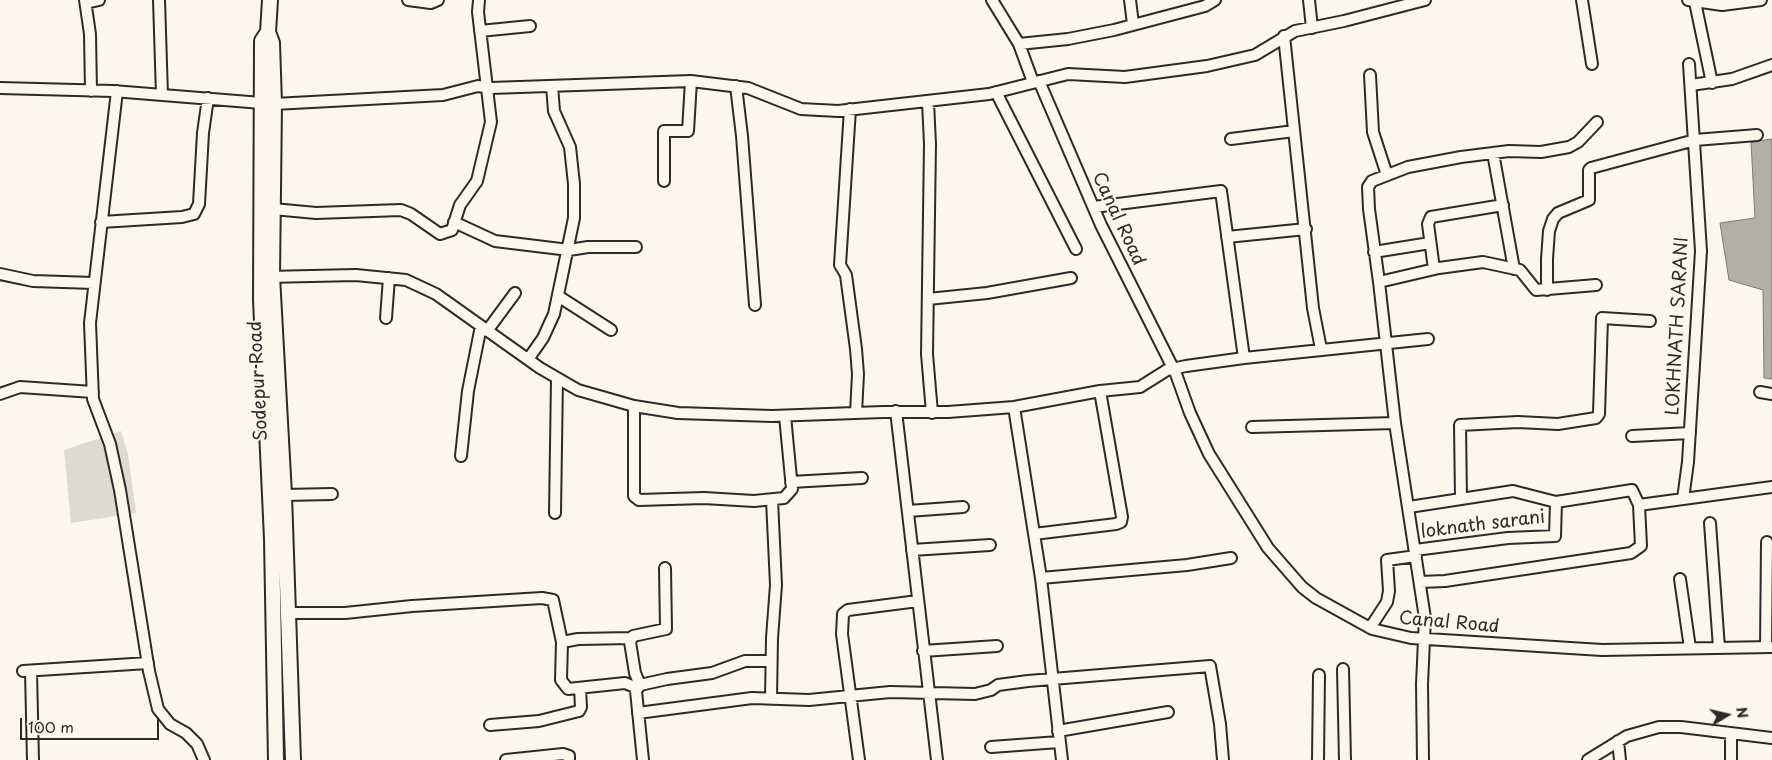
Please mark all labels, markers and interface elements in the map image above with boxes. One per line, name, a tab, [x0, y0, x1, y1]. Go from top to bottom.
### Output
street label: Canal Road	[1087, 169, 1149, 269]
street label: LOKHNATH SARANI	[1663, 236, 1693, 416]
street label: Sodepur Road	[245, 320, 273, 442]
street label: loknath sarani	[1420, 507, 1546, 543]
street label: Canal Road	[1398, 608, 1500, 638]
north arrow	[1702, 690, 1752, 740]
text: N	[1731, 705, 1754, 720]
scale bar	[22, 708, 161, 740]
text: 100 m	[28, 715, 74, 738]

